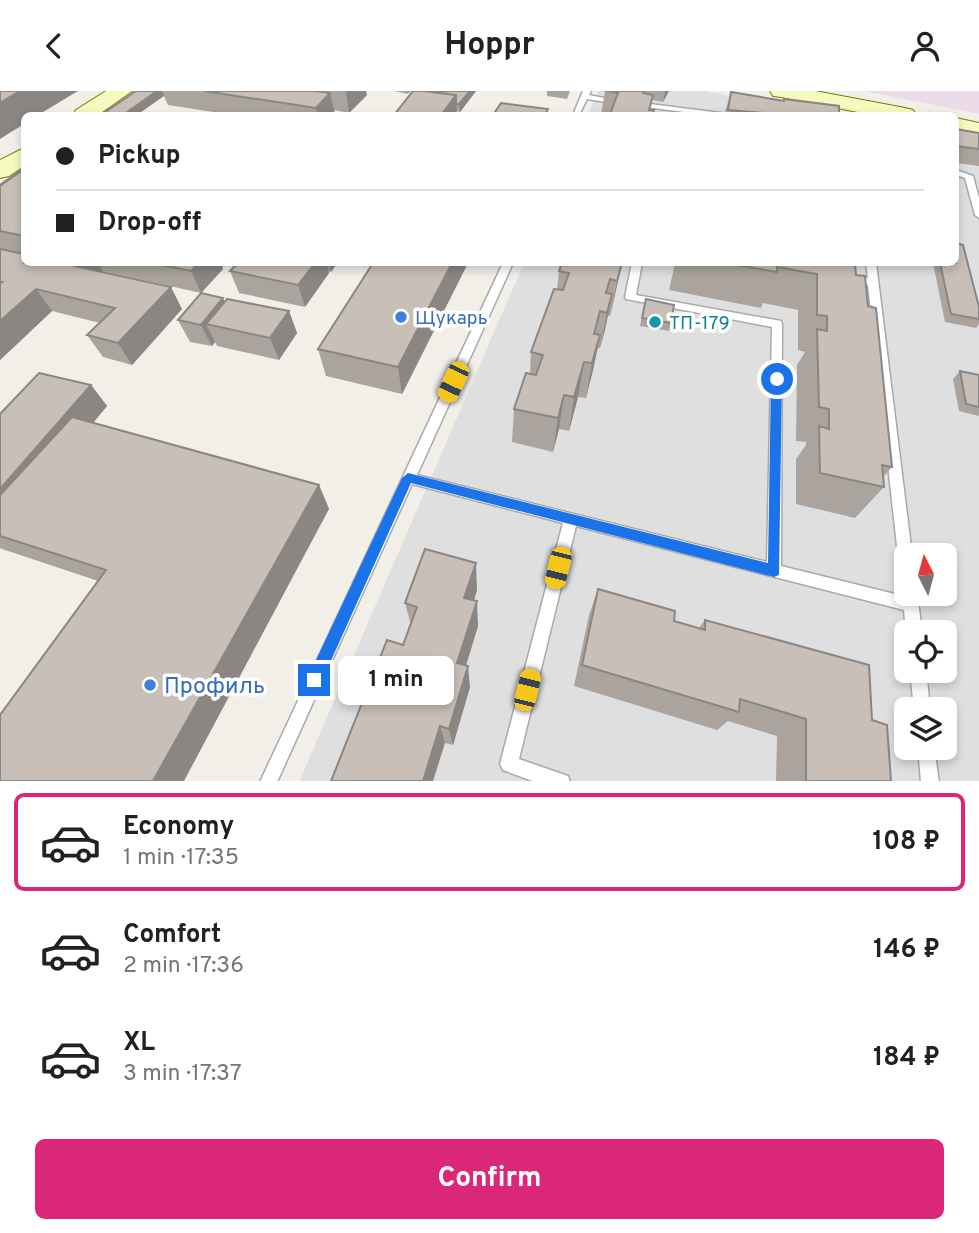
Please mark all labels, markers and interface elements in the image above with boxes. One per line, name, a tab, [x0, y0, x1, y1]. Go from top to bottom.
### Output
text: Hoppr	[444, 26, 535, 66]
icon: back	[35, 27, 73, 65]
icon: person	[906, 27, 944, 65]
text: Pickup	[98, 140, 181, 173]
text: Drop-off	[98, 207, 201, 240]
place label: Щукарь	[415, 307, 488, 331]
marker: Щукарь	[393, 309, 409, 325]
place label: ТП-179	[669, 312, 730, 336]
marker: ТП-179	[647, 314, 663, 330]
car	[435, 359, 472, 405]
route start	[761, 363, 793, 395]
north arrow	[894, 543, 957, 605]
map controls	[894, 543, 957, 760]
car	[543, 545, 574, 591]
button: locate	[894, 620, 957, 683]
callout: 1 min	[338, 655, 454, 705]
route end	[298, 664, 330, 696]
text: 1 min	[368, 666, 424, 695]
car	[512, 667, 543, 713]
place label: Профиль	[164, 673, 265, 702]
marker: Профиль	[142, 677, 158, 693]
button: layers	[894, 697, 957, 760]
icon: car	[39, 811, 102, 874]
text: Economy	[123, 811, 234, 844]
text: 108 ₽	[873, 826, 940, 859]
text: 1 min · 17:35	[123, 844, 239, 873]
icon: car	[39, 919, 102, 982]
text: Comfort	[123, 919, 221, 952]
text: 146 ₽	[873, 934, 940, 967]
text: 2 min · 17:36	[123, 952, 244, 981]
icon: car	[39, 1027, 102, 1090]
text: XL	[123, 1027, 155, 1060]
text: 184 ₽	[873, 1042, 940, 1075]
text: 3 min · 17:37	[123, 1060, 242, 1089]
button: Confirm	[35, 1139, 944, 1219]

